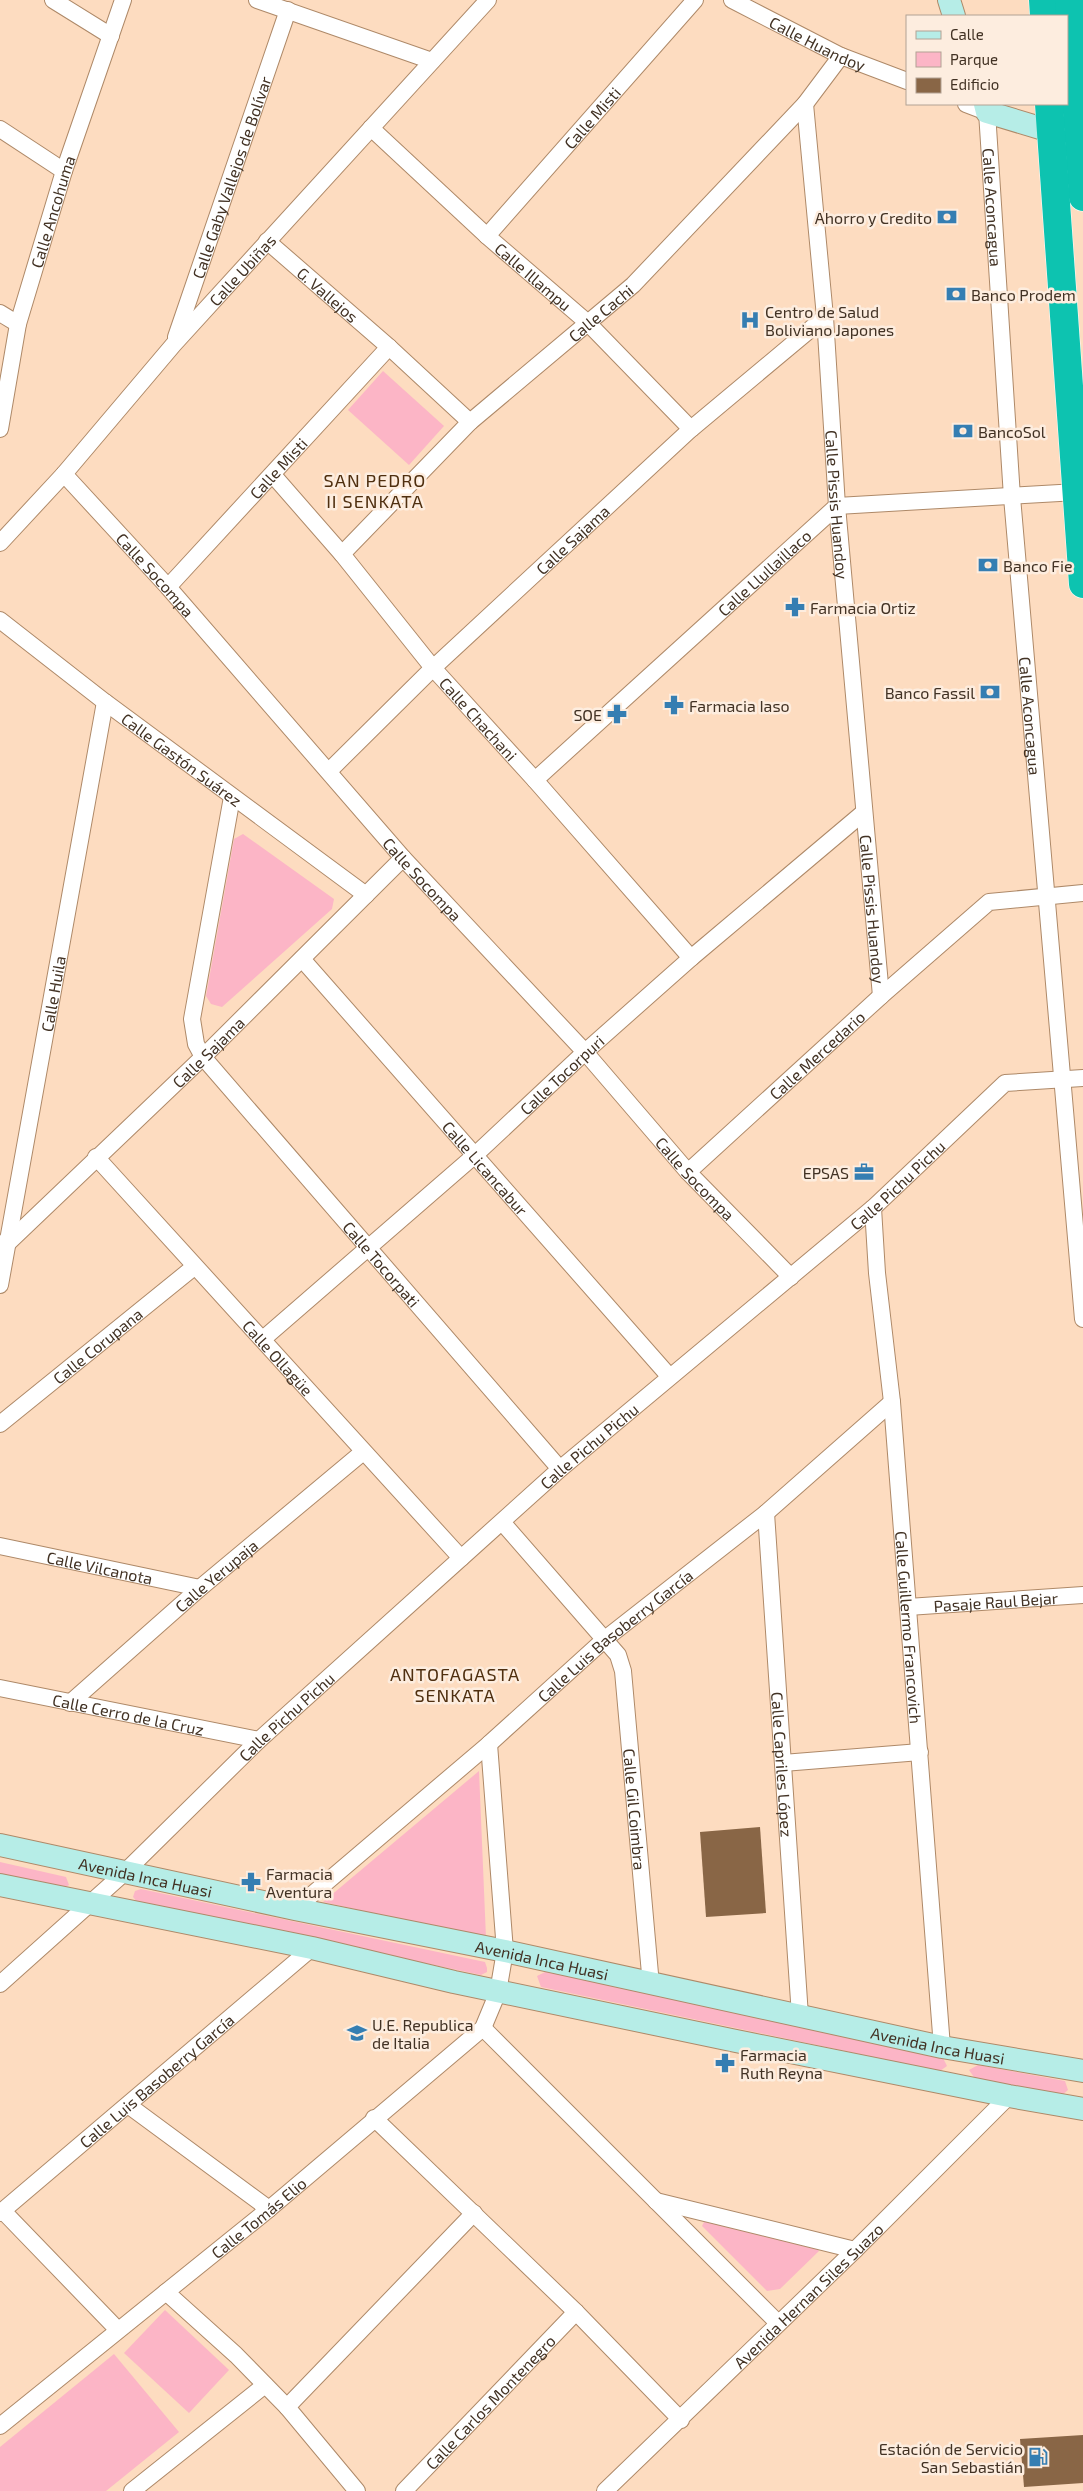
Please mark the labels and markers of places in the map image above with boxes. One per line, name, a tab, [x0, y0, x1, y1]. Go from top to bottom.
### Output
bank icon: Ahorro y Credito	[936, 206, 958, 228]
place label: Ahorro y Credito	[815, 208, 932, 227]
bank icon: Banco Prodem	[945, 283, 967, 305]
place label: Banco Prodem	[971, 285, 1076, 304]
place label: Centro de Salud Boliviano Japones	[765, 302, 894, 339]
hospital icon: Centro de Salud Boliviano Japones	[739, 309, 761, 331]
bank icon: BancoSol	[952, 420, 974, 442]
place label: BancoSol	[978, 422, 1046, 441]
bank icon: Banco Fie	[977, 554, 999, 576]
place label: Banco Fie	[1003, 556, 1073, 575]
pharmacy icon: Farmacia Ortiz	[784, 596, 806, 618]
place label: Farmacia Ortiz	[810, 598, 916, 617]
bank icon: Banco Fassil	[979, 681, 1001, 703]
place label: Banco Fassil	[885, 683, 975, 702]
pharmacy icon: Farmacia Iaso	[663, 694, 685, 716]
place label: Farmacia Iaso	[689, 696, 790, 715]
pharmacy icon: SOE	[606, 703, 628, 725]
place label: SOE	[573, 705, 602, 724]
office icon: EPSAS	[853, 1161, 875, 1183]
place label: EPSAS	[803, 1163, 849, 1182]
place label: Farmacia Aventura	[266, 1864, 333, 1901]
pharmacy icon: Farmacia Aventura	[240, 1871, 262, 1893]
place label: U.E. Republica de Italia	[372, 2015, 474, 2052]
school or university icon: U.E. Republica de Italia	[346, 2022, 368, 2044]
place label: Farmacia Ruth Reyna	[740, 2045, 823, 2082]
pharmacy icon: Farmacia Ruth Reyna	[714, 2052, 736, 2074]
place label: Estación de Servicio San Sebastián	[879, 2439, 1023, 2476]
fuel station icon: Estación de Servicio San Sebastián	[1027, 2446, 1049, 2468]

